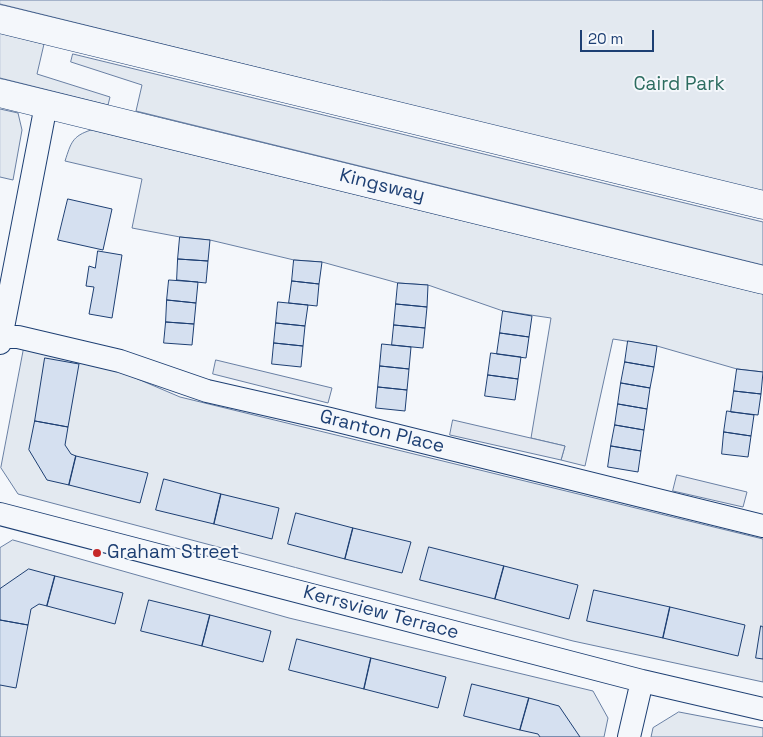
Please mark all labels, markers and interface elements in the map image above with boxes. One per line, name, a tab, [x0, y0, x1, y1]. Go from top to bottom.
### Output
scale bar	[583, 20, 657, 52]
text: 20 m	[588, 29, 623, 48]
park label: Caird Park	[633, 74, 725, 96]
street label: Kingsway	[337, 164, 427, 208]
street label: Granton Place	[317, 405, 447, 459]
place label: Graham Street	[107, 542, 239, 564]
marker: Graham Street	[91, 547, 103, 559]
street label: Kerrsview Terrace	[301, 581, 461, 645]

